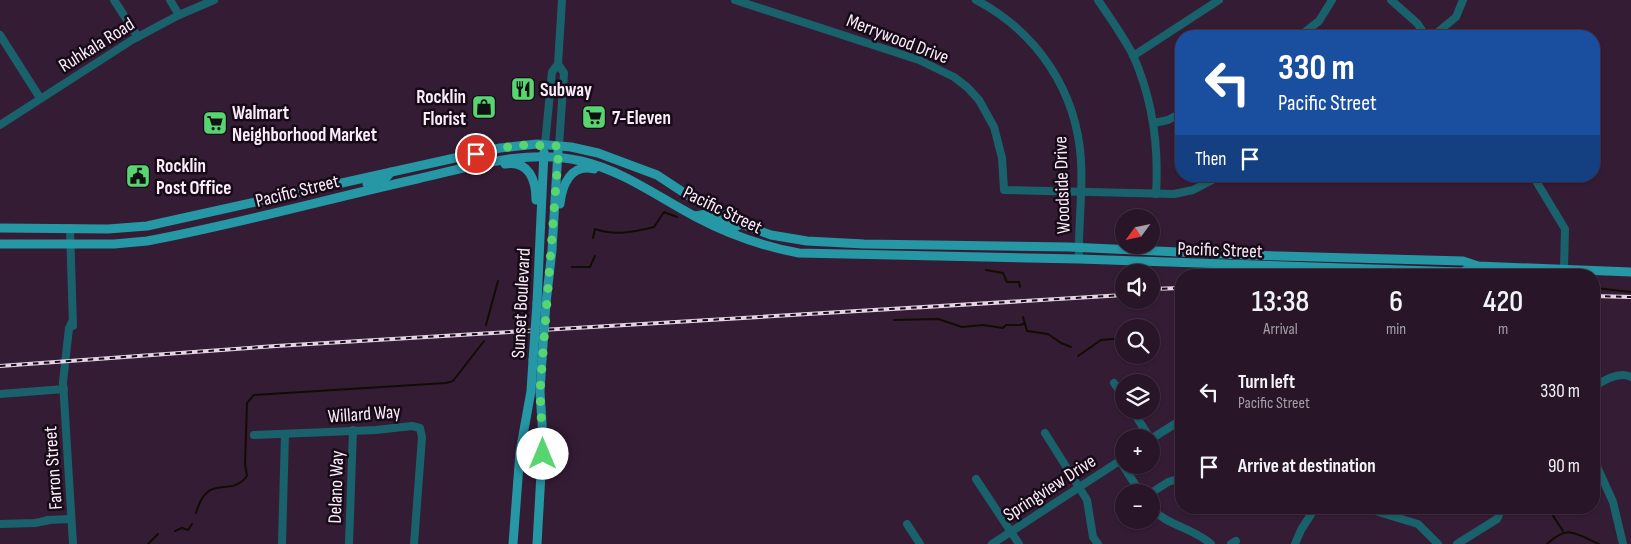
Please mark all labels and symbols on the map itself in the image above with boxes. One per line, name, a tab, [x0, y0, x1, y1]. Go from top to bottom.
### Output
street label: Merrywood Drive	[843, 9, 952, 69]
street label: Ruhkala Road	[55, 13, 139, 78]
restaurant icon: Subway	[510, 76, 536, 102]
place label: Subway	[540, 79, 592, 102]
place label: Rocklin Florist	[416, 86, 466, 131]
shop icon: Rocklin Florist	[471, 94, 497, 120]
place label: Walmart Neighborhood Market	[232, 102, 377, 147]
supermarket icon: 7-Eleven	[581, 104, 607, 130]
place label: 7-Eleven	[612, 107, 671, 130]
supermarket icon: Walmart Neighborhood Market	[202, 110, 228, 136]
pin	[455, 133, 497, 175]
street label: Woodside Drive	[1049, 136, 1076, 234]
place label: Rocklin Post Office	[156, 155, 231, 200]
public building icon: Rocklin Post Office	[125, 163, 151, 189]
street label: Pacific Street	[253, 170, 342, 213]
street label: Pacific Street	[679, 181, 766, 239]
north arrow	[1115, 209, 1160, 254]
street label: Pacific Street	[1177, 238, 1263, 263]
street label: Sunset Boulevard	[507, 247, 536, 359]
street label: Willard Way	[327, 400, 402, 429]
street label: Farron Street	[39, 425, 68, 511]
position arrow	[516, 427, 568, 479]
street label: Delano Way	[324, 449, 349, 524]
street label: Springview Drive	[999, 450, 1100, 527]

